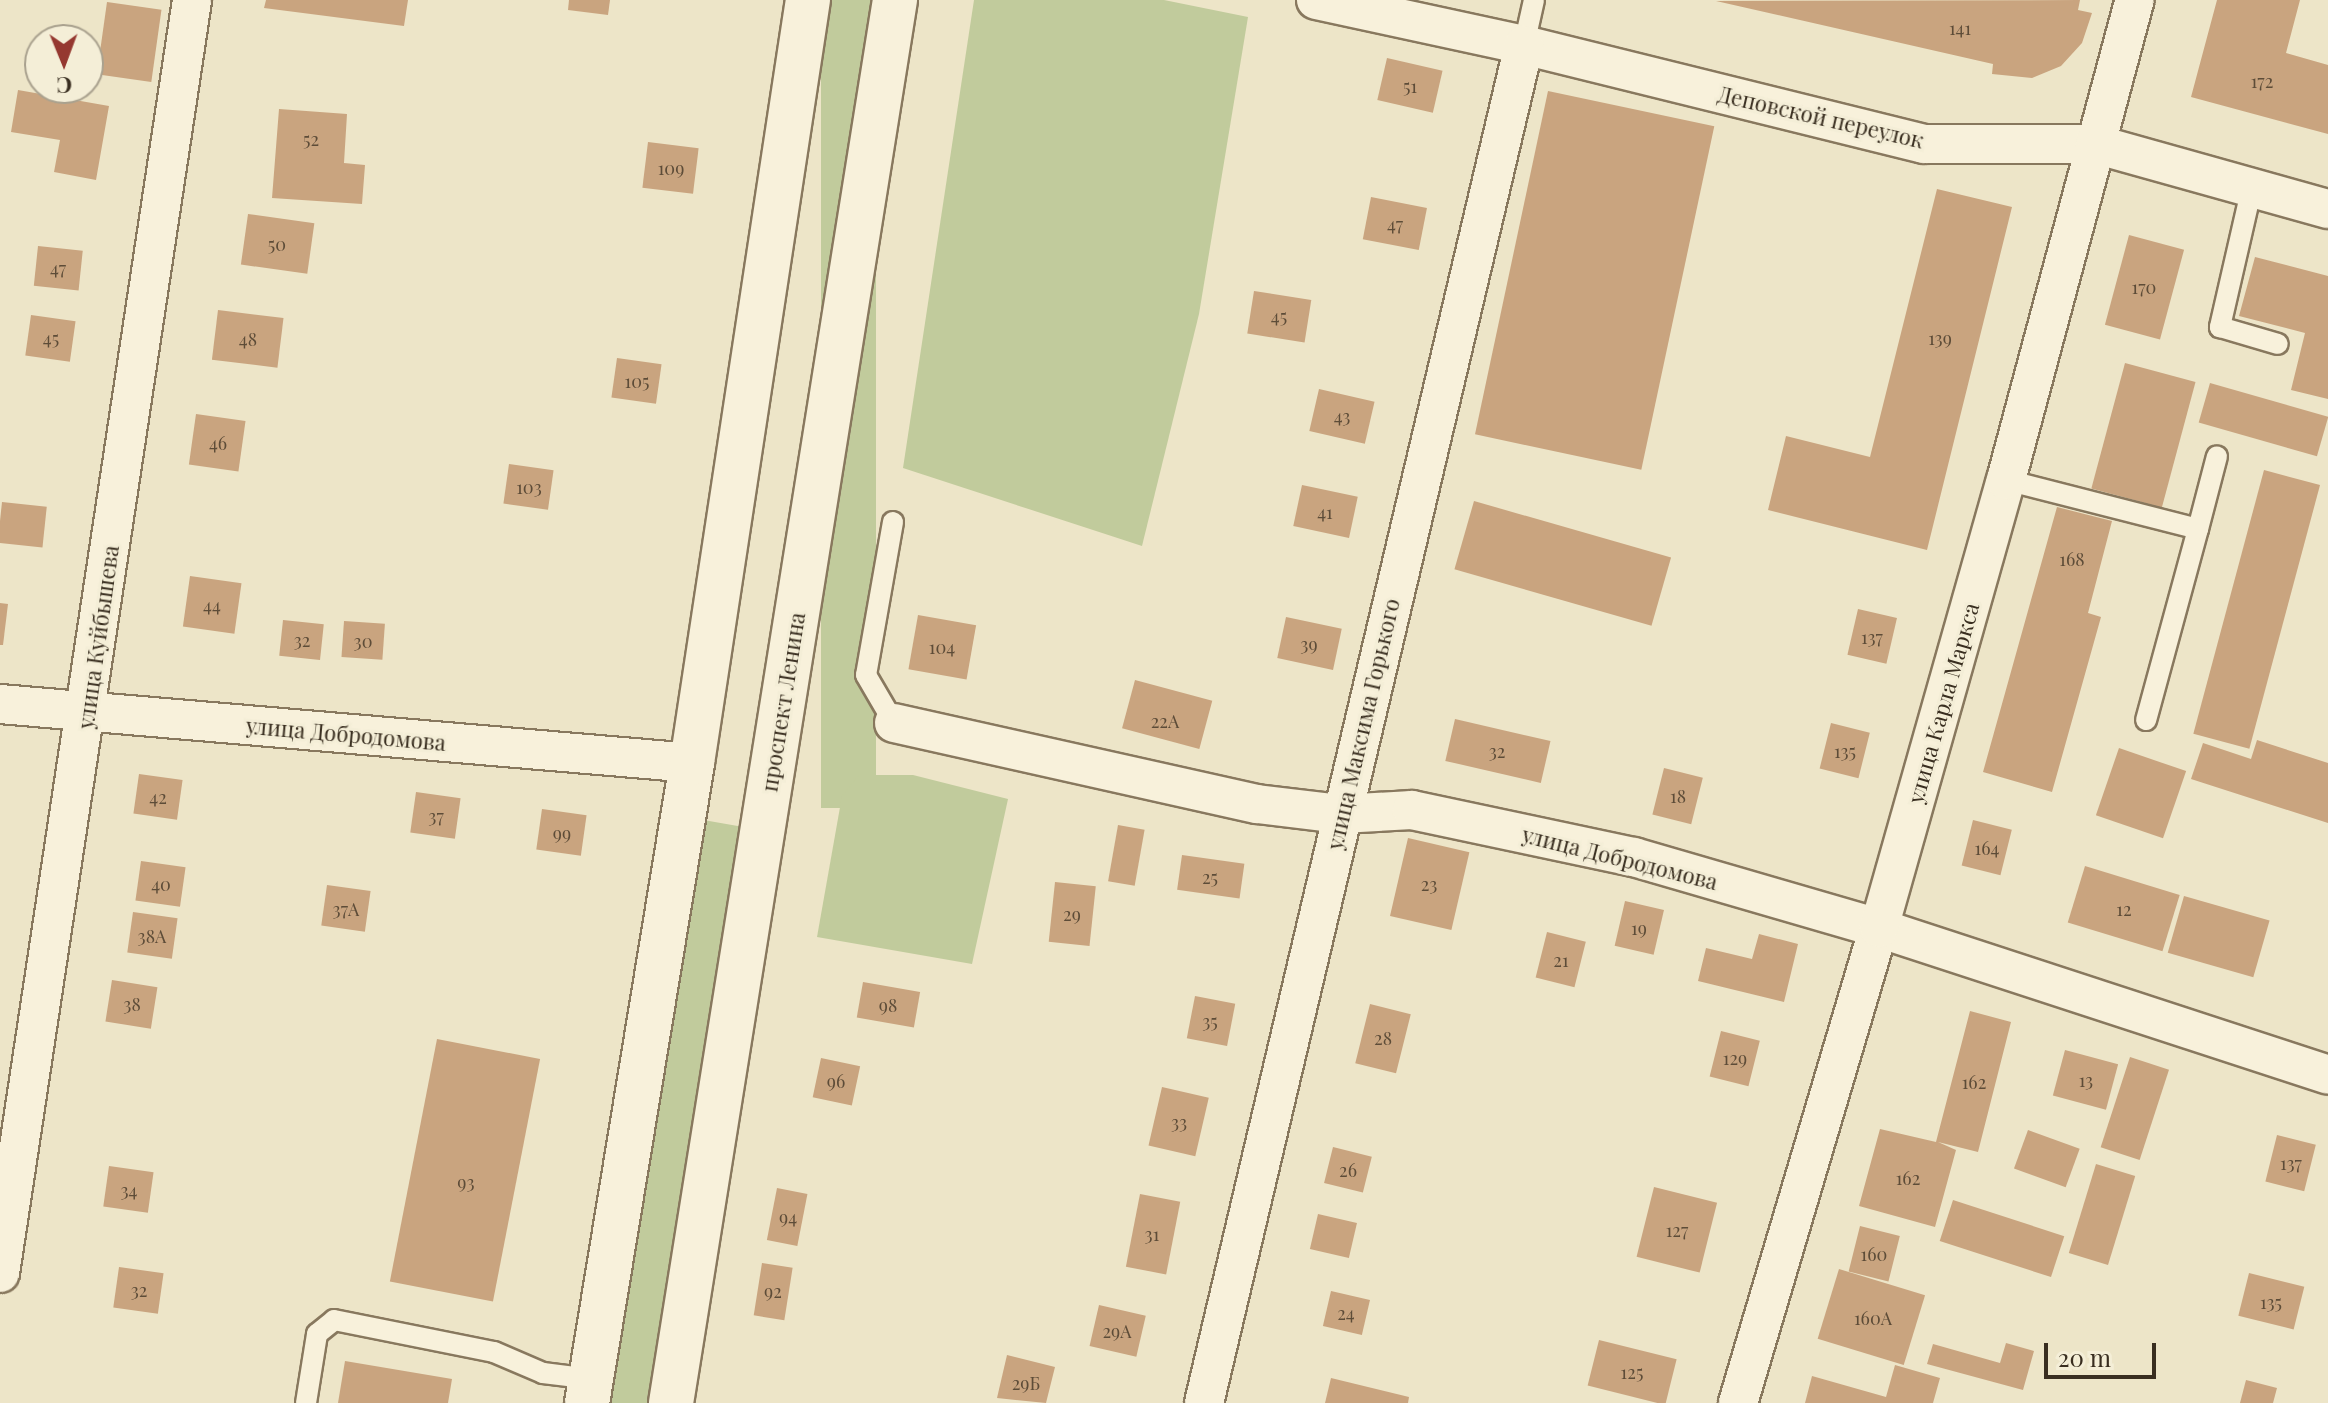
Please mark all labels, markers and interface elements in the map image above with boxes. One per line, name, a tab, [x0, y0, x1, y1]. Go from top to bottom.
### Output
house number: 141	[1949, 17, 1971, 39]
north arrow	[24, 24, 104, 104]
house number: 172	[2251, 70, 2273, 92]
text: С	[56, 71, 72, 101]
house number: 51	[1403, 75, 1417, 97]
street label: Деповской переулок	[1716, 80, 1926, 154]
house number: 52	[303, 128, 319, 150]
house number: 109	[658, 157, 684, 179]
house number: 47	[1387, 213, 1403, 235]
house number: 50	[268, 233, 286, 255]
house number: 47	[50, 257, 66, 279]
house number: 170	[2132, 276, 2156, 298]
house number: 45	[1271, 305, 1287, 327]
house number: 45	[43, 327, 59, 349]
house number: 139	[1928, 327, 1952, 349]
house number: 48	[239, 328, 257, 350]
house number: 105	[625, 370, 649, 392]
house number: 43	[1334, 405, 1350, 427]
house number: 46	[209, 432, 227, 454]
house number: 103	[516, 476, 542, 498]
house number: 41	[1317, 501, 1333, 523]
street label: улица Куйбышева	[72, 543, 124, 731]
house number: 168	[2059, 548, 2085, 570]
house number: 44	[203, 594, 221, 616]
street label: улица Максима Горького	[1321, 596, 1405, 852]
street label: улица Карла Маркса	[1902, 600, 1984, 806]
street label: проспект Ленина	[756, 610, 810, 794]
house number: 137	[1861, 626, 1883, 648]
house number: 32	[294, 629, 310, 651]
house number: 30	[354, 630, 372, 652]
house number: 39	[1300, 633, 1318, 655]
house number: 104	[929, 636, 955, 658]
house number: 22А	[1151, 710, 1179, 732]
street label: улица Добродомова	[245, 712, 447, 756]
house number: 32	[1489, 740, 1505, 762]
house number: 135	[1834, 740, 1856, 762]
house number: 18	[1670, 785, 1686, 807]
house number: 42	[149, 786, 167, 808]
house number: 37	[428, 805, 444, 827]
street label: улица Добродомова	[1520, 821, 1720, 895]
house number: 99	[553, 822, 571, 844]
house number: 164	[1975, 837, 1999, 859]
house number: 25	[1202, 866, 1218, 888]
house number: 40	[151, 873, 171, 895]
house number: 23	[1421, 873, 1437, 895]
house number: 37А	[333, 898, 359, 920]
house number: 12	[2116, 898, 2132, 920]
house number: 29	[1063, 903, 1081, 925]
house number: 19	[1631, 917, 1647, 939]
house number: 38А	[138, 925, 166, 947]
house number: 21	[1553, 949, 1569, 971]
house number: 38	[123, 993, 141, 1015]
house number: 98	[879, 994, 897, 1016]
house number: 35	[1202, 1010, 1218, 1032]
house number: 28	[1374, 1027, 1392, 1049]
house number: 129	[1723, 1047, 1747, 1069]
house number: 13	[2079, 1069, 2093, 1091]
house number: 96	[827, 1070, 845, 1092]
house number: 162	[1962, 1071, 1986, 1093]
house number: 33	[1171, 1111, 1187, 1133]
house number: 137	[2280, 1152, 2302, 1174]
house number: 26	[1339, 1159, 1357, 1181]
house number: 162	[1896, 1167, 1920, 1189]
house number: 93	[457, 1171, 475, 1193]
house number: 34	[120, 1179, 138, 1201]
house number: 94	[779, 1206, 797, 1228]
house number: 127	[1666, 1219, 1688, 1241]
house number: 31	[1145, 1223, 1159, 1245]
house number: 160	[1861, 1243, 1887, 1265]
house number: 32	[131, 1279, 147, 1301]
house number: 92	[764, 1280, 782, 1302]
house number: 135	[2260, 1291, 2282, 1313]
house number: 24	[1337, 1302, 1355, 1324]
house number: 160А	[1854, 1307, 1892, 1329]
house number: 29А	[1102, 1320, 1132, 1342]
scale bar	[2048, 1327, 2160, 1377]
text: 20 m	[2058, 1341, 2111, 1373]
house number: 125	[1621, 1361, 1643, 1383]
house number: 29Б	[1012, 1372, 1040, 1394]

